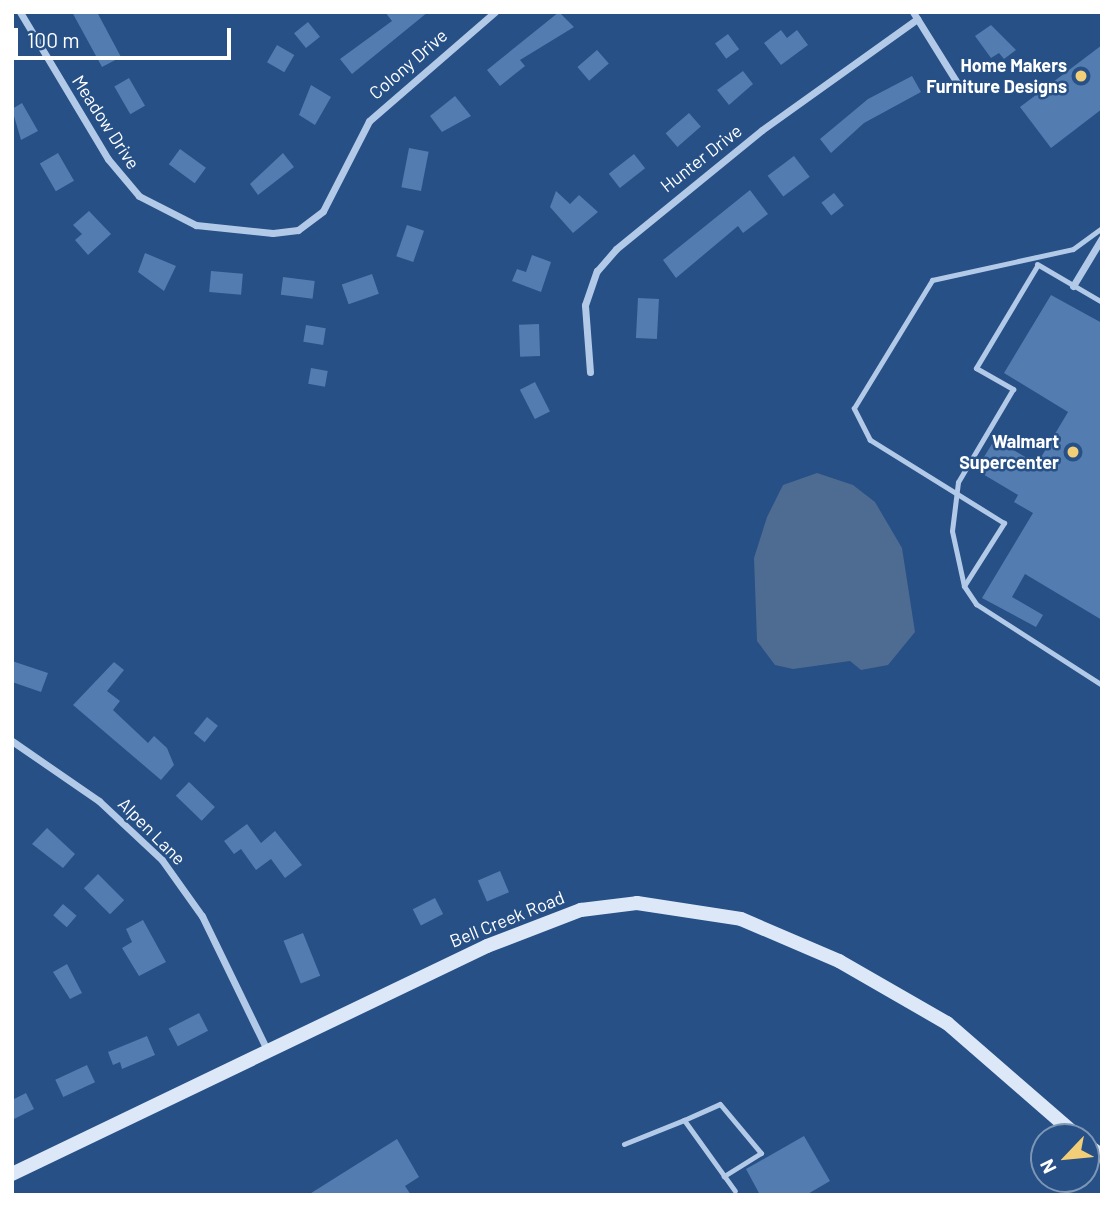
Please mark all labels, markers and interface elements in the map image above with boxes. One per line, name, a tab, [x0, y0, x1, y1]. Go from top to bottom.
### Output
scale bar	[18, 14, 234, 58]
street label: Colony Drive	[365, 24, 451, 104]
text: 100 m	[27, 27, 80, 52]
place label: Home Makers Furniture Designs	[926, 55, 1067, 98]
marker: Home Makers Furniture Designs	[1073, 68, 1089, 84]
street label: Meadow Drive	[68, 71, 144, 173]
street label: Hunter Drive	[656, 120, 746, 196]
place label: Walmart Supercenter	[959, 431, 1059, 474]
marker: Walmart Supercenter	[1065, 444, 1081, 460]
street label: Alpen Lane	[114, 793, 190, 869]
street label: Bell Creek Road	[447, 886, 567, 952]
north arrow	[1030, 1123, 1100, 1193]
text: N	[1034, 1156, 1061, 1177]

